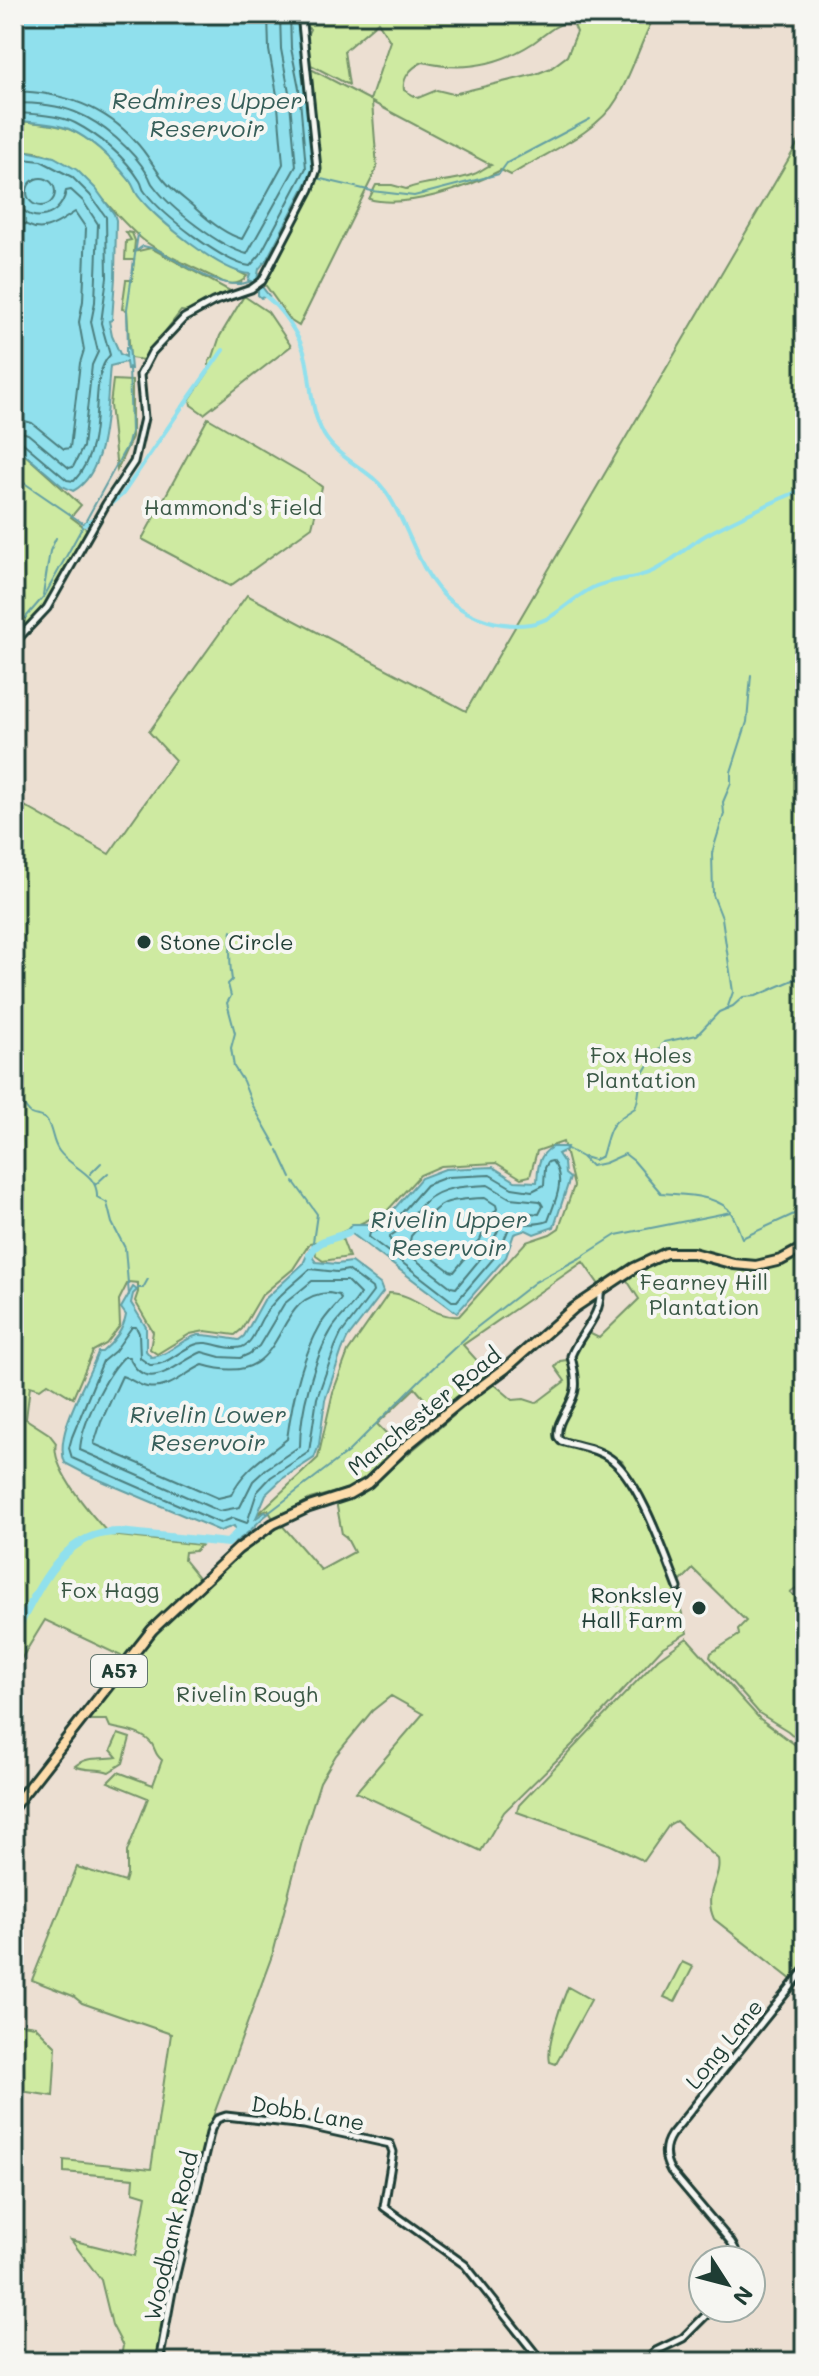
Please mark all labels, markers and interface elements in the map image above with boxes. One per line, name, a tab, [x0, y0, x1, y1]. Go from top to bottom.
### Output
water label: Redmires Upper Reservoir	[112, 84, 302, 143]
park label: Hammond's Field	[144, 492, 322, 521]
place label: Stone Circle	[160, 927, 294, 956]
marker: Stone Circle	[135, 933, 153, 951]
park label: Fox Holes Plantation	[586, 1040, 696, 1094]
water label: Rivelin Upper Reservoir	[370, 1203, 528, 1262]
park label: Fearney Hill Plantation	[640, 1267, 768, 1321]
street label: Manchester Road	[341, 1340, 506, 1481]
water label: Rivelin Lower Reservoir	[129, 1398, 287, 1457]
park label: Fox Hagg	[61, 1575, 159, 1604]
place label: Ronksley Hall Farm	[581, 1580, 683, 1634]
marker: Ronksley Hall Farm	[690, 1599, 708, 1617]
road number: A57	[91, 1655, 147, 1687]
park label: Rivelin Rough	[176, 1679, 318, 1708]
street label: Long Lane	[678, 1993, 769, 2095]
street label: Dobb Lane	[249, 2088, 367, 2137]
street label: Woodbank Road	[137, 2148, 204, 2323]
north arrow	[687, 2244, 767, 2324]
text: N	[727, 2281, 760, 2311]

